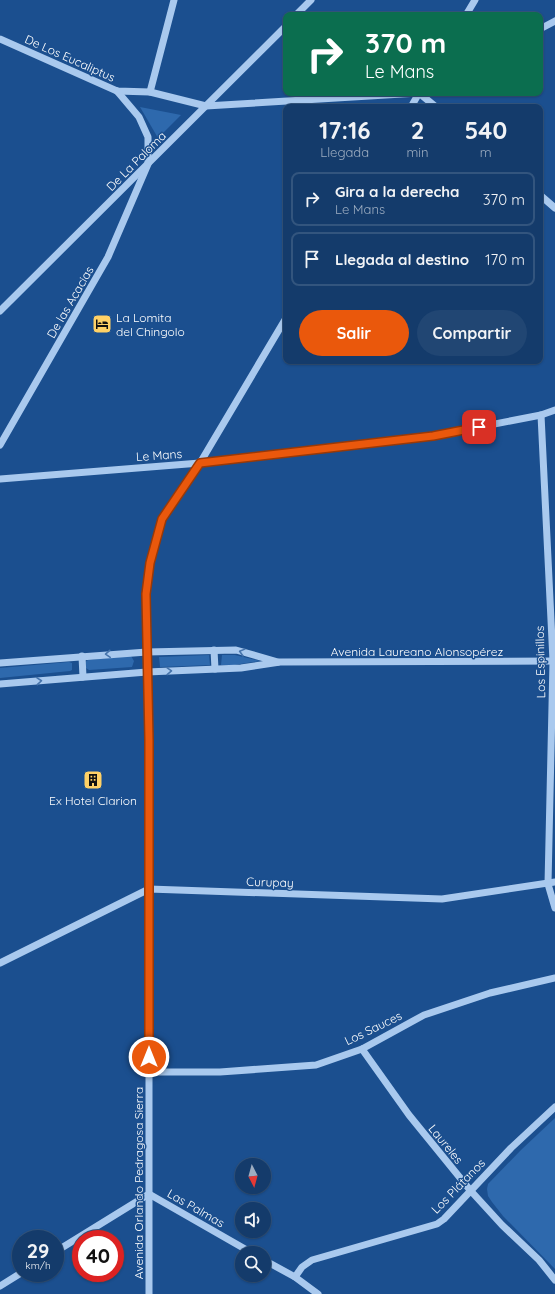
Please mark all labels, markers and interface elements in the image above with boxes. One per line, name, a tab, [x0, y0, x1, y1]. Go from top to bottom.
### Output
text: 370 m	[365, 25, 446, 60]
icon: right	[299, 28, 351, 80]
street label: De Los Eucaliptus	[22, 31, 118, 85]
text: Le Mans	[365, 60, 434, 83]
text: 17:16	[319, 115, 371, 145]
text: 2	[411, 115, 424, 145]
text: 540	[464, 115, 507, 145]
street label: De La Paloma	[103, 128, 169, 194]
text: Llegada	[320, 144, 369, 160]
text: min	[406, 144, 429, 160]
text: m	[480, 144, 492, 160]
text: Gira a la derecha	[335, 182, 460, 201]
icon: right	[301, 188, 323, 210]
text: 370 m	[483, 190, 525, 209]
text: Le Mans	[335, 201, 385, 217]
icon: arrive	[301, 248, 323, 270]
text: Llegada al destino	[335, 250, 469, 269]
text: 170 m	[485, 250, 525, 269]
street label: De las Acacias	[43, 263, 97, 341]
place label: La Lomita del Chingolo	[116, 310, 185, 339]
button: Salir	[299, 310, 409, 356]
button: Compartir	[417, 310, 527, 356]
hotel icon: La Lomita del Chingolo	[91, 313, 113, 335]
pin	[462, 410, 496, 444]
icon: arrive	[468, 416, 490, 438]
street label: Le Mans	[135, 446, 183, 464]
street label: Los Espinillos	[532, 625, 548, 698]
street label: Avenida Laureano Alonsopérez	[331, 644, 503, 659]
one-way arrow	[239, 648, 245, 656]
one-way arrow	[105, 650, 111, 659]
one-way arrow	[166, 667, 172, 676]
one-way arrow	[36, 676, 42, 685]
building icon: Ex Hotel Clarion	[82, 769, 104, 791]
place label: Ex Hotel Clarion	[49, 793, 137, 808]
street label: Curupay	[246, 874, 294, 890]
street label: Los Sauces	[342, 1008, 404, 1048]
position arrow	[128, 1036, 170, 1078]
street label: Avenida Orlando Pedragosa Sierra	[131, 1087, 146, 1279]
street label: Laureles	[426, 1121, 467, 1167]
street label: Los Plátanos	[428, 1155, 488, 1217]
north arrow	[235, 1158, 271, 1194]
map controls	[235, 1158, 271, 1282]
street label: Las Palmas	[165, 1186, 228, 1231]
button: sound	[235, 1202, 271, 1238]
speed limit sign: 40	[72, 1230, 124, 1282]
text: 29	[27, 1238, 49, 1263]
button: search	[235, 1246, 271, 1282]
text: km/h	[25, 1259, 51, 1272]

